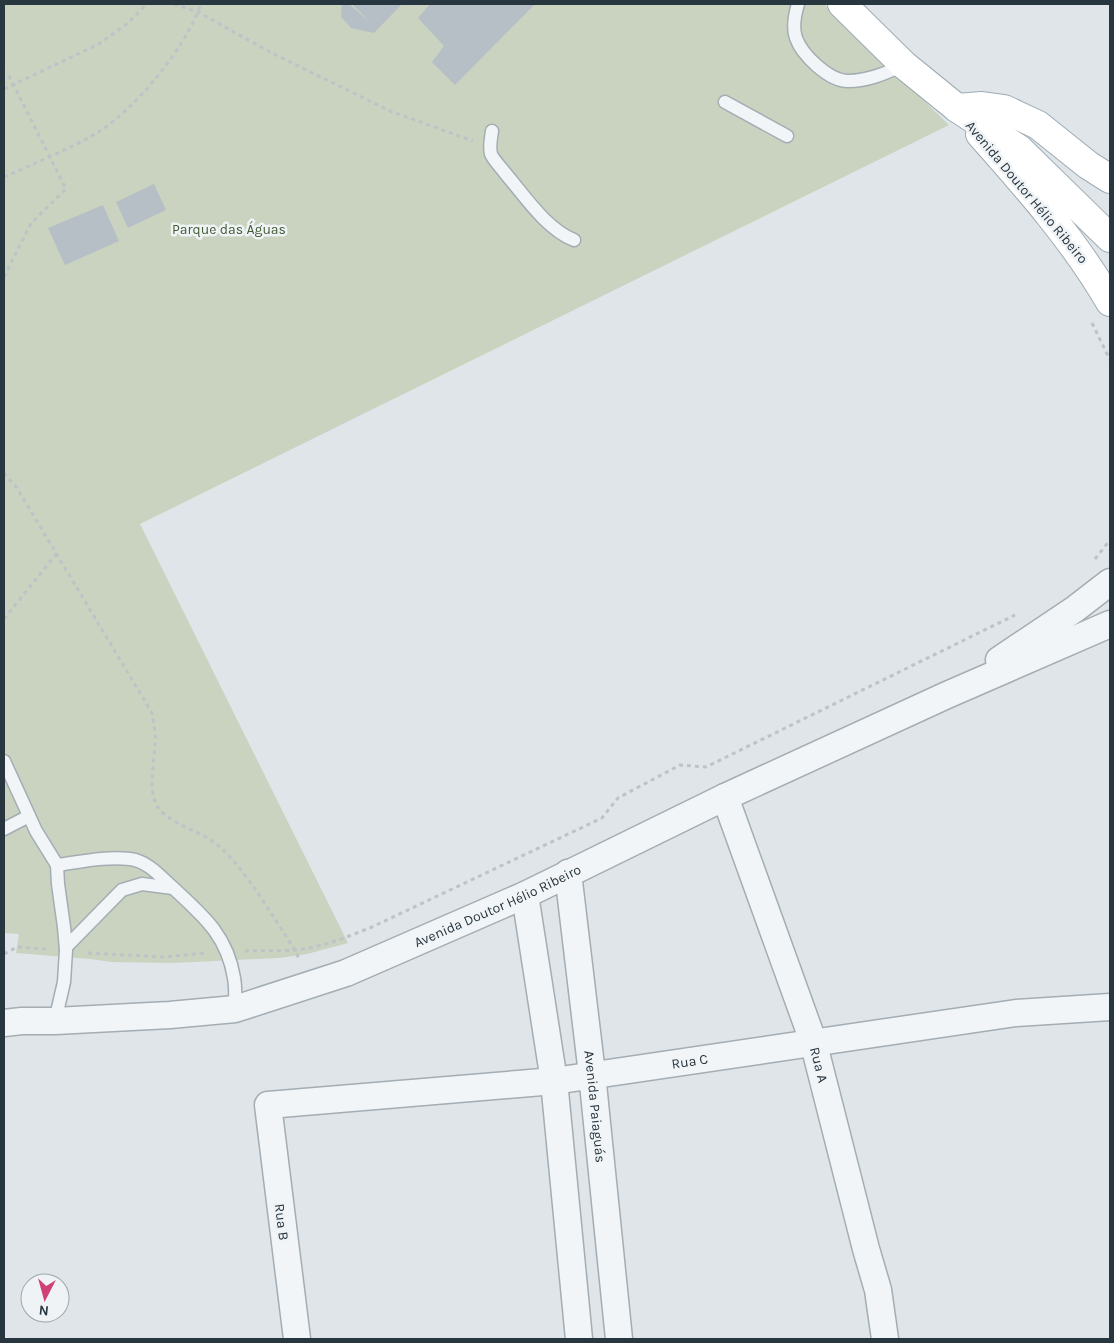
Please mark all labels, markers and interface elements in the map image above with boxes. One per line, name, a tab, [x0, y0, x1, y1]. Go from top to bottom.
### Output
street label: Avenida Doutor Hélio Ribeiro	[962, 117, 1091, 267]
park label: Parque das Águas	[172, 220, 286, 238]
street label: Avenida Doutor Hélio Ribeiro	[412, 861, 584, 951]
street label: Rua A	[806, 1045, 831, 1085]
street label: Avenida Paiaguás	[580, 1049, 609, 1163]
street label: Rua C	[670, 1050, 709, 1073]
street label: Rua B	[271, 1203, 292, 1241]
north arrow	[20, 1273, 70, 1323]
text: N	[38, 1301, 50, 1319]

